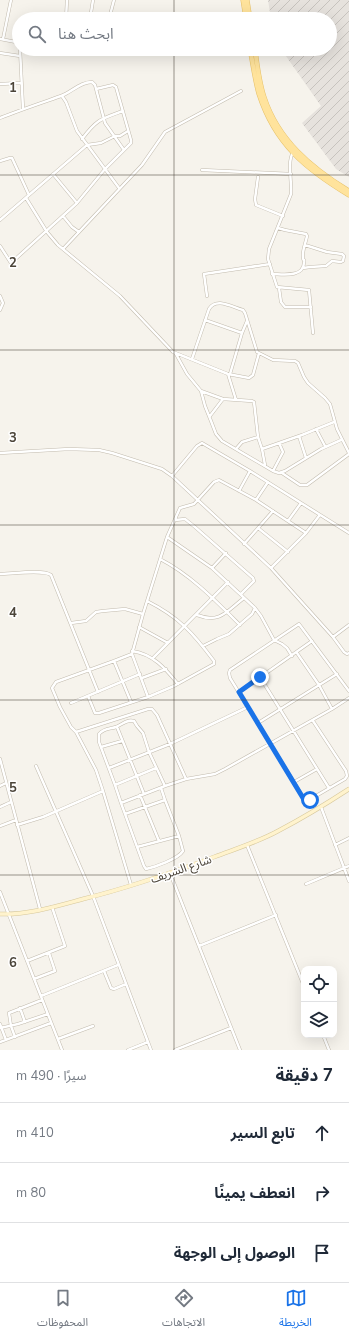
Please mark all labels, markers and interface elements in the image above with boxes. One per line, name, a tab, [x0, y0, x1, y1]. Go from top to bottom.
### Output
search box	[12, 12, 337, 56]
icon: search	[26, 23, 48, 45]
text: ابحث هنا	[58, 24, 114, 44]
text: 1	[9, 79, 17, 97]
text: 2	[9, 254, 17, 272]
text: 3	[9, 429, 17, 447]
text: 4	[9, 604, 17, 622]
route end	[251, 668, 269, 686]
text: 5	[9, 779, 17, 797]
route start	[301, 791, 319, 809]
street label: شارع الشريف	[148, 851, 214, 888]
text: 6	[9, 954, 17, 972]
map controls	[301, 966, 337, 1038]
button: locate	[301, 966, 337, 1002]
button: layers	[301, 1002, 337, 1038]
text: 7 دقيقة	[275, 1064, 333, 1087]
text: سيرًا · 490 m	[16, 1067, 87, 1085]
icon: ahead	[311, 1122, 333, 1144]
text: تابع السير	[231, 1123, 295, 1143]
text: 410 m	[16, 1124, 54, 1142]
icon: right	[311, 1182, 333, 1204]
text: انعطف يمينًا	[214, 1183, 295, 1203]
text: 80 m	[16, 1184, 46, 1202]
icon: arrive	[311, 1242, 333, 1264]
text: الوصول إلى الوجهة	[174, 1243, 295, 1263]
tab: المحفوظات	[37, 1287, 88, 1334]
tab: الاتجاهات	[162, 1287, 205, 1334]
tab: الخريطة	[279, 1287, 312, 1334]

